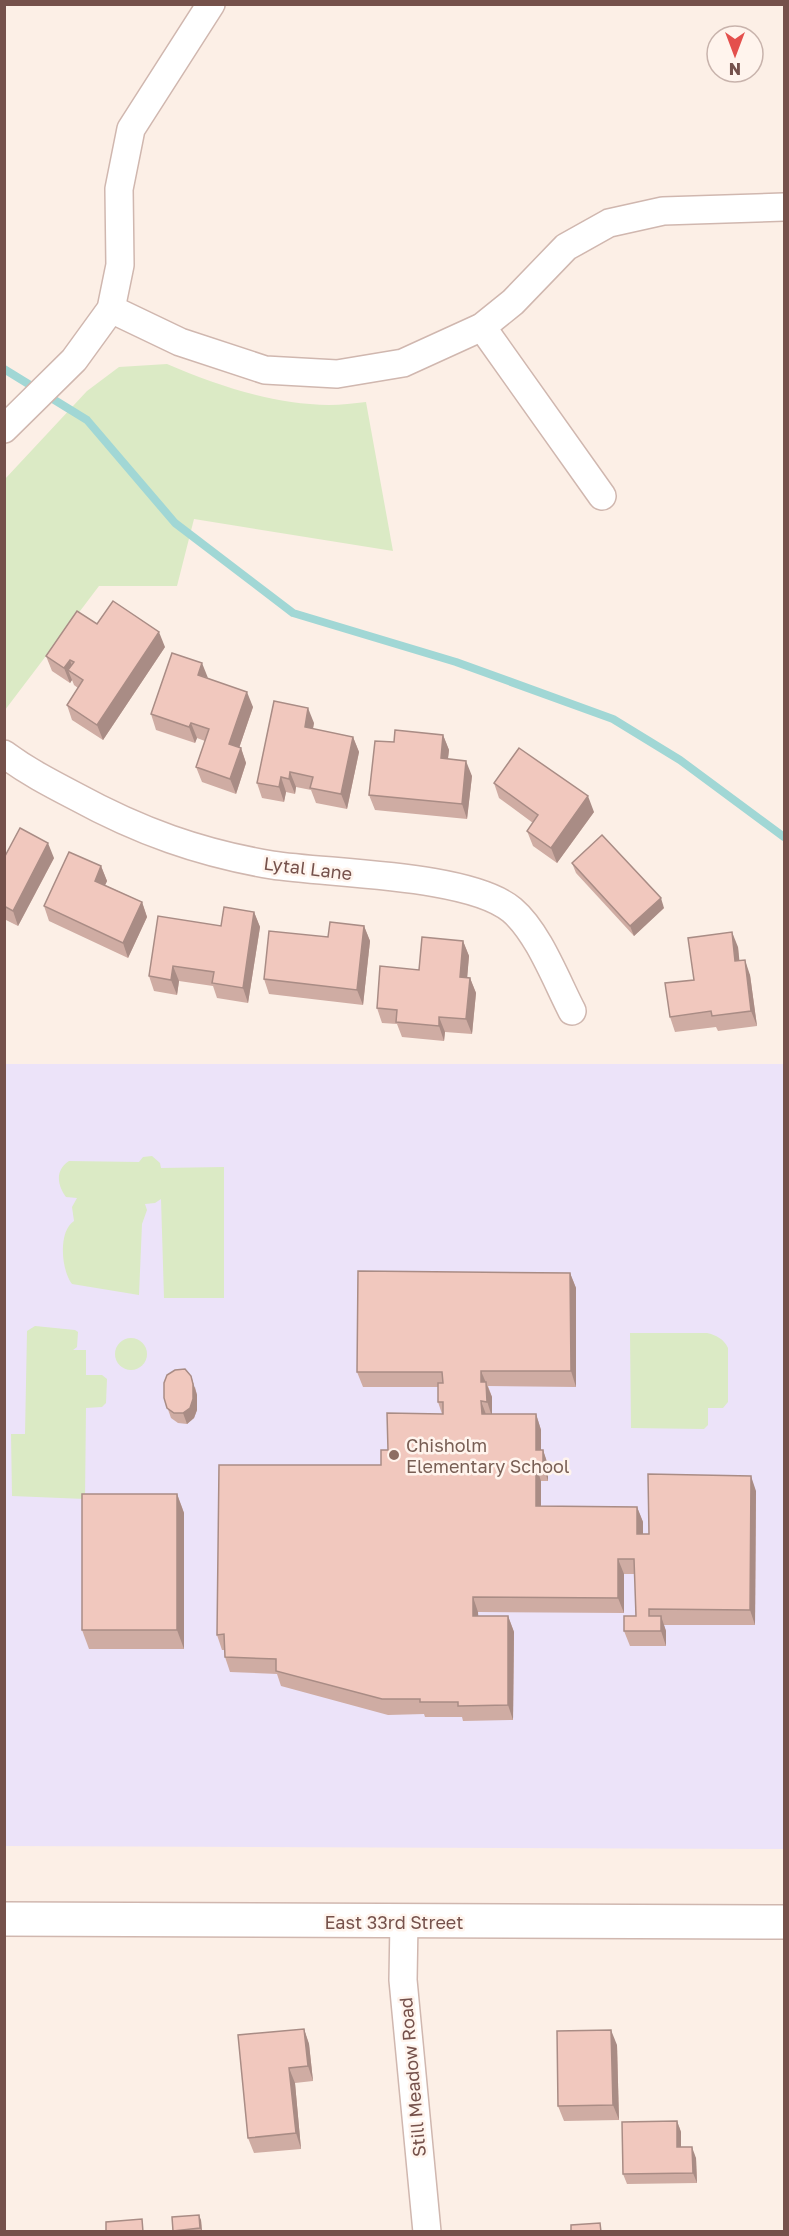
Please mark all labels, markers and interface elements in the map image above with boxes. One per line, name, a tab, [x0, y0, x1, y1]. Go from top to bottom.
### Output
north arrow	[705, 24, 765, 84]
text: N	[729, 59, 741, 79]
street label: Lytal Lane	[262, 852, 354, 884]
place label: Chisholm Elementary School	[406, 1434, 570, 1477]
marker: Chisholm Elementary School	[387, 1448, 401, 1462]
street label: East 33rd Street	[325, 1911, 463, 1933]
street label: Still Meadow Road	[394, 1996, 430, 2158]

